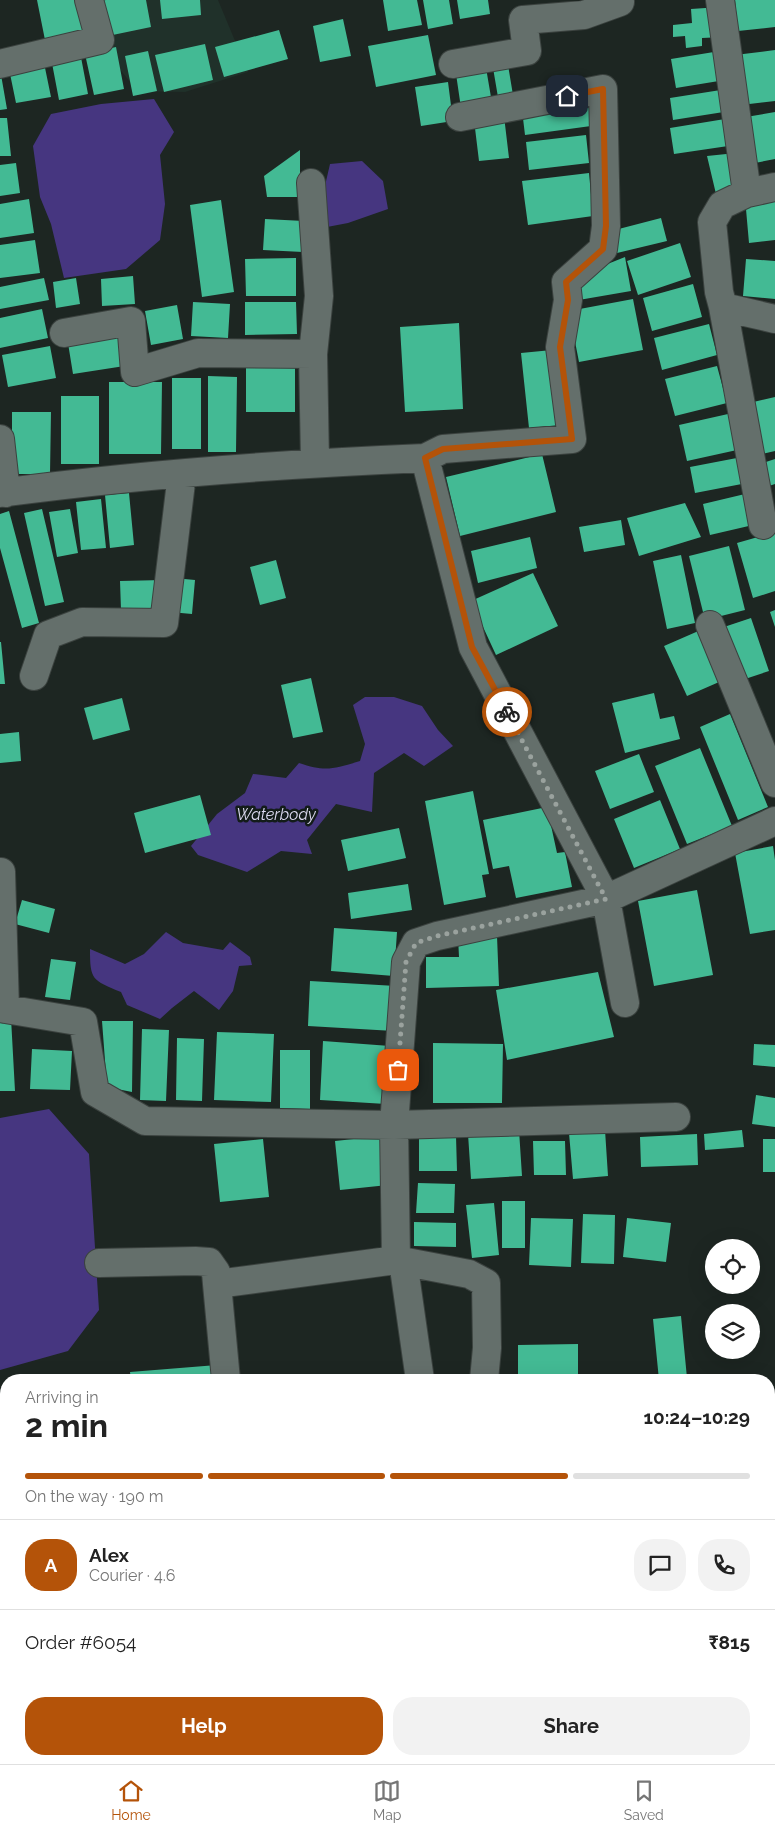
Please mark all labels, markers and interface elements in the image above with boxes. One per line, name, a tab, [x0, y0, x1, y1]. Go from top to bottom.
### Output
pin	[546, 75, 588, 117]
icon: home	[553, 82, 581, 110]
courier	[482, 687, 532, 737]
icon: bike	[493, 698, 521, 726]
water label: Waterbody	[236, 805, 317, 824]
pin	[377, 1049, 419, 1091]
icon: bag	[384, 1056, 412, 1084]
map controls	[705, 1239, 760, 1359]
button: locate	[705, 1239, 760, 1294]
button: layers	[705, 1304, 760, 1359]
text: Arriving in	[25, 1388, 99, 1407]
text: 10:24–10:29	[644, 1406, 750, 1428]
text: 2 min	[25, 1407, 108, 1444]
text: On the way · 190 m	[25, 1487, 164, 1506]
button: chat	[634, 1539, 686, 1591]
button: phone	[698, 1539, 750, 1591]
text: Alex	[89, 1544, 129, 1566]
text: A	[45, 1554, 57, 1576]
text: Courier · 4.6	[89, 1566, 175, 1585]
text: Order #6054	[25, 1631, 136, 1653]
text: ₹815	[708, 1631, 750, 1653]
button: Help	[25, 1697, 383, 1755]
button: Share	[393, 1697, 750, 1755]
tab: Home	[111, 1777, 151, 1823]
tab: Map	[373, 1777, 402, 1823]
tab: Saved	[624, 1777, 664, 1823]

